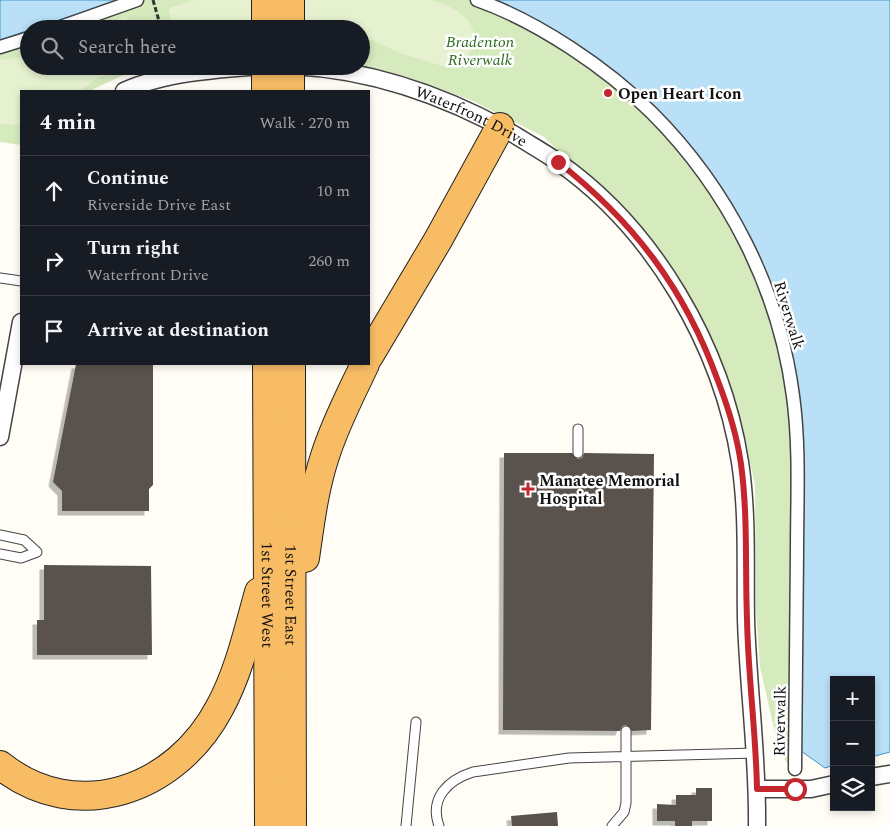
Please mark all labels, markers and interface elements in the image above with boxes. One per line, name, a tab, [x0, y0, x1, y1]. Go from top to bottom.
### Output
search box	[20, 20, 370, 75]
park label: Bradenton Riverwalk	[446, 30, 515, 72]
text: Search here	[78, 33, 177, 62]
icon: search	[38, 34, 66, 62]
street label: Waterfront Drive	[412, 80, 532, 153]
place label: Open Heart Icon	[618, 82, 742, 106]
marker: Open Heart Icon	[602, 87, 614, 99]
text: 4 min	[40, 107, 96, 139]
text: Walk · 270 m	[259, 111, 350, 135]
route end	[547, 151, 570, 174]
text: Continue	[87, 164, 169, 193]
icon: ahead	[40, 177, 68, 205]
text: 10 m	[316, 179, 350, 203]
text: Riverside Drive East	[87, 193, 231, 217]
text: Turn right	[87, 234, 180, 263]
icon: right	[40, 247, 68, 275]
text: 260 m	[308, 249, 350, 273]
text: Waterfront Drive	[87, 263, 209, 287]
street label: Riverwalk	[767, 278, 811, 353]
text: Arrive at destination	[87, 316, 269, 345]
icon: arrive	[40, 317, 68, 345]
place label: Manatee Memorial Hospital	[539, 469, 680, 511]
marker: Manatee Memorial Hospital	[521, 482, 535, 496]
street label: 1st Street West	[255, 542, 279, 648]
street label: 1st Street East	[278, 544, 303, 646]
map controls	[830, 676, 875, 811]
button: +	[830, 676, 875, 721]
street label: Riverwalk	[767, 685, 793, 757]
button: −	[830, 721, 875, 766]
button: layers	[830, 766, 875, 811]
route start	[784, 778, 807, 801]

